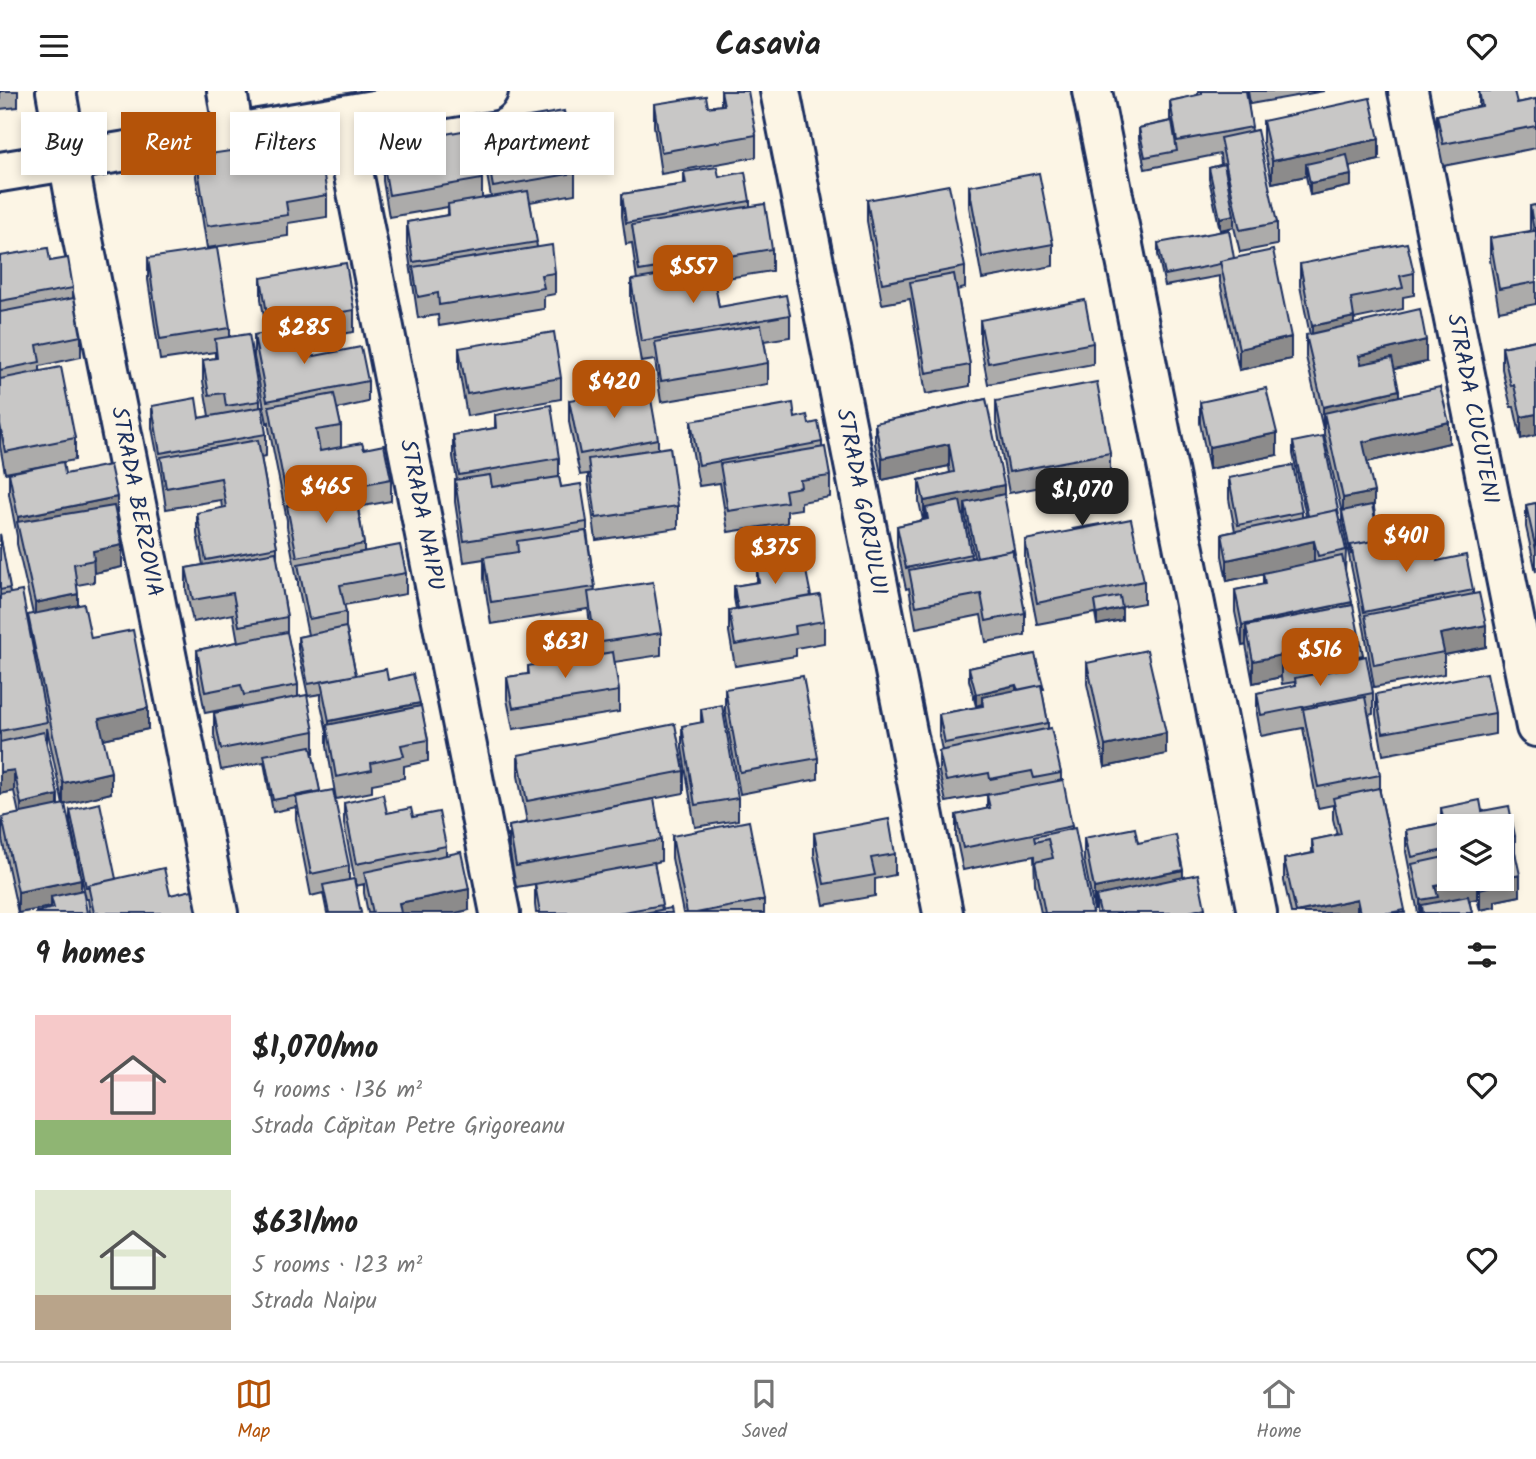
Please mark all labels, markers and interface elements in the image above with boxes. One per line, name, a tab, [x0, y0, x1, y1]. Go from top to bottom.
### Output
text: Casavia	[715, 20, 821, 71]
icon: menu	[35, 27, 73, 65]
icon: heart	[1463, 27, 1501, 65]
chip: Buy	[21, 112, 107, 175]
chip: Rent	[121, 112, 216, 175]
chip: Filters	[230, 112, 340, 175]
chip: New	[354, 112, 446, 175]
chip: Apartment	[460, 112, 614, 175]
pin: $557	[652, 245, 734, 305]
text: $557	[669, 250, 717, 286]
pin: $285	[263, 307, 345, 366]
text: $285	[278, 311, 330, 347]
street label: STRADA CUCUTENI	[1436, 311, 1508, 507]
pin: $420	[573, 361, 655, 420]
text: $420	[588, 365, 640, 401]
street label: STRADA BERZOVIA	[100, 404, 172, 600]
street label: STRADA GORJULUI	[825, 406, 897, 598]
street label: STRADA NAIPU	[389, 437, 453, 594]
pin: $465	[285, 465, 367, 525]
pin: $1,070	[1025, 469, 1139, 528]
text: $465	[301, 470, 351, 506]
text: $1,070	[1051, 473, 1113, 509]
pin: $401	[1365, 515, 1447, 574]
text: $401	[1384, 519, 1428, 555]
pin: $375	[734, 526, 816, 586]
text: $375	[751, 531, 799, 567]
pin: $631	[524, 621, 606, 680]
text: $631	[542, 625, 588, 661]
pin: $516	[1279, 629, 1361, 688]
text: $516	[1298, 633, 1342, 669]
map controls	[1437, 814, 1514, 891]
button: layers	[1437, 814, 1514, 891]
text: 9 homes	[35, 931, 146, 979]
icon: filters	[1463, 936, 1501, 974]
text: $1,070/mo	[252, 1025, 378, 1073]
icon: home	[91, 1043, 175, 1127]
icon: heart	[1463, 1066, 1501, 1104]
text: 4 rooms · 136 m²	[252, 1073, 422, 1109]
text: Strada Căpitan Petre Grigoreanu	[252, 1109, 565, 1145]
text: $631/mo	[252, 1200, 358, 1248]
icon: home	[91, 1218, 175, 1302]
icon: heart	[1463, 1241, 1501, 1279]
text: 5 rooms · 123 m²	[252, 1248, 422, 1284]
text: Strada Naipu	[252, 1284, 377, 1320]
tab: Map	[235, 1375, 273, 1447]
tab: Saved	[742, 1375, 787, 1447]
tab: Home	[1256, 1375, 1301, 1447]

